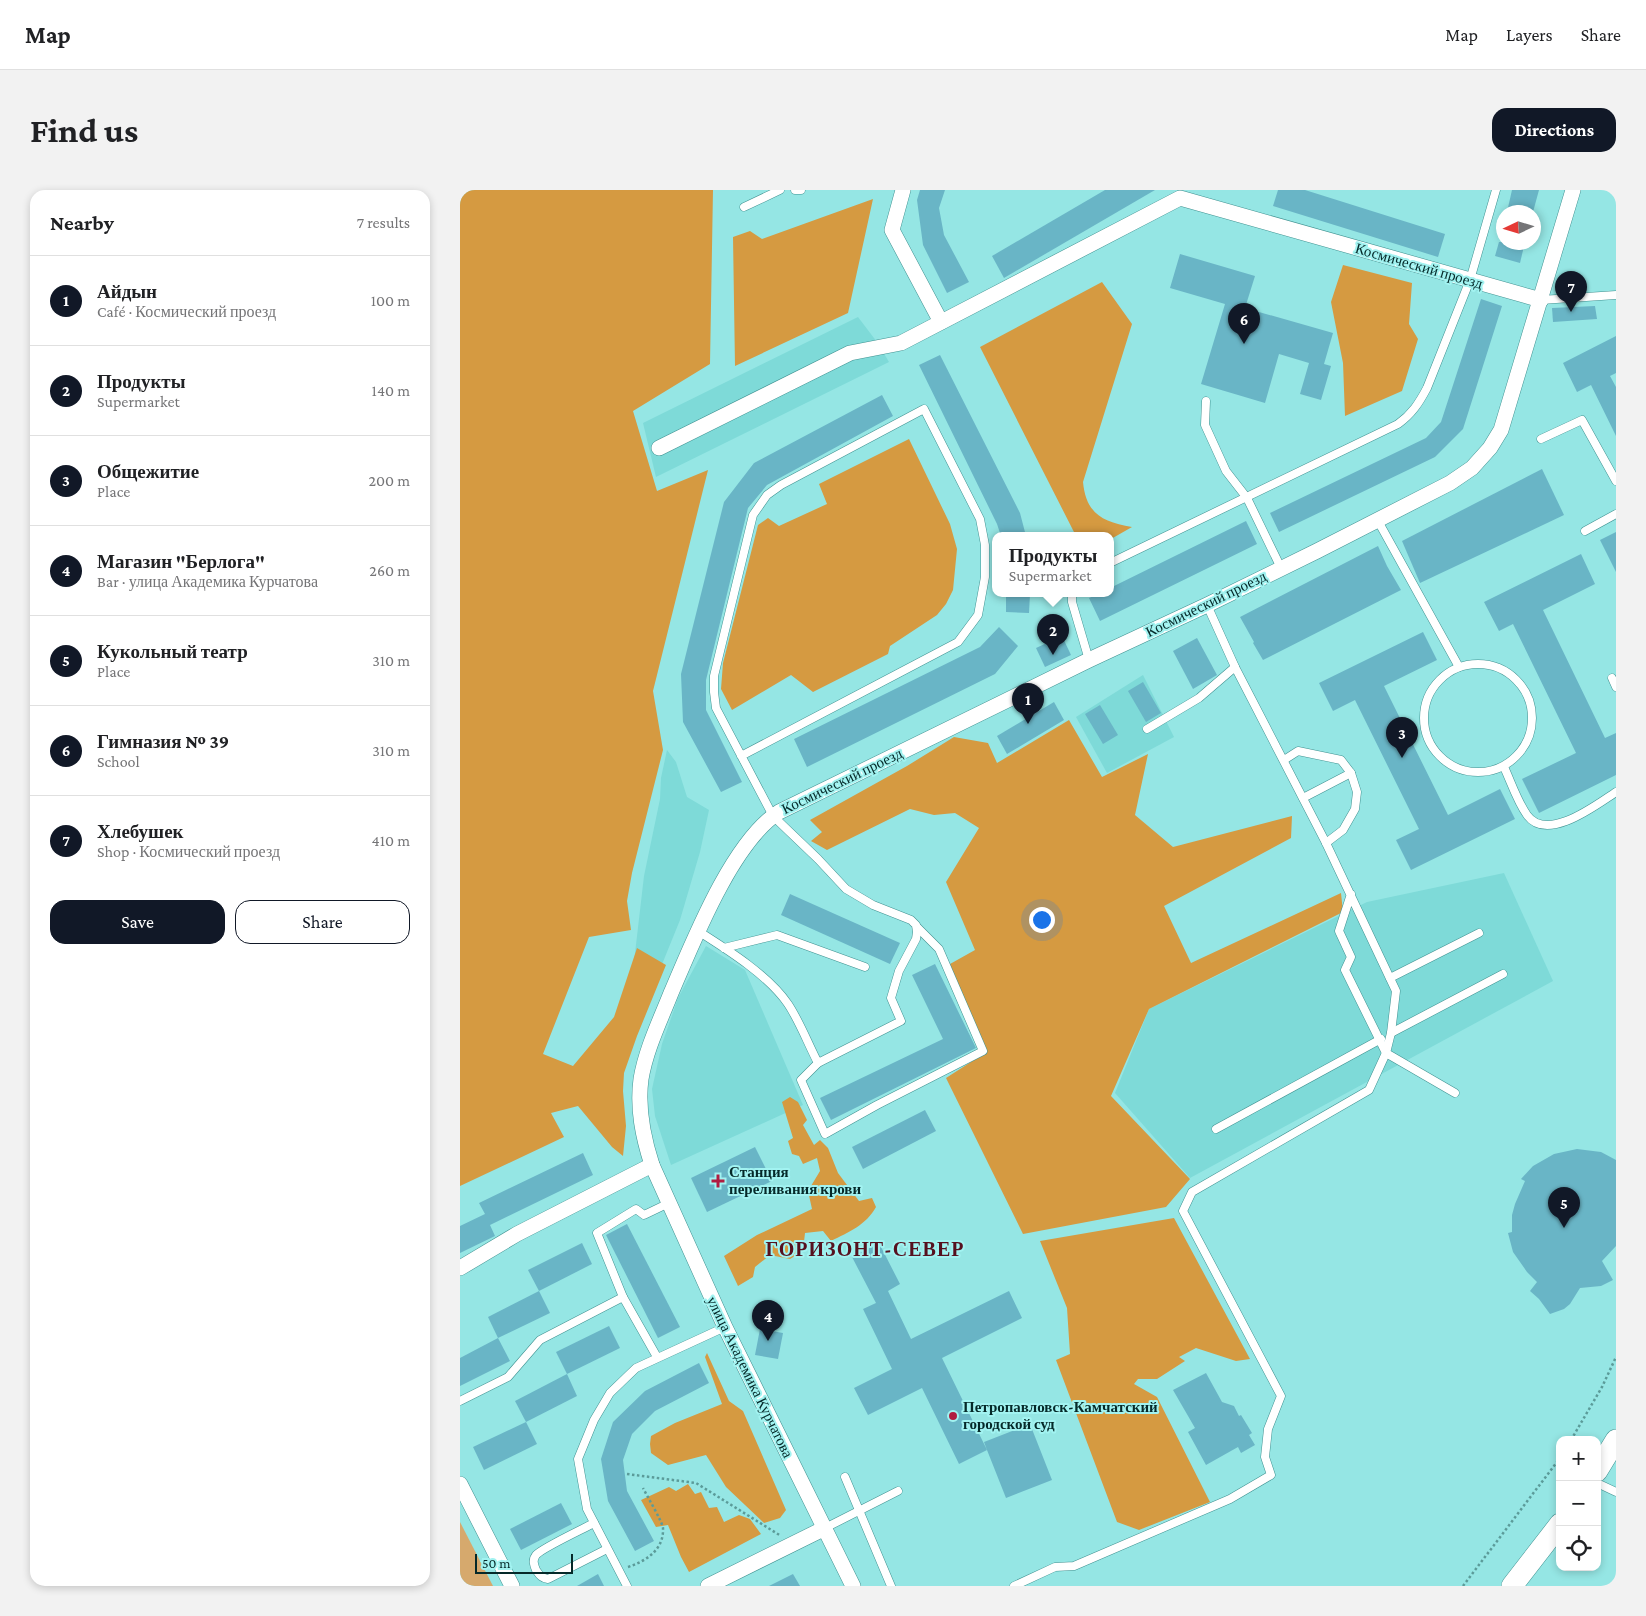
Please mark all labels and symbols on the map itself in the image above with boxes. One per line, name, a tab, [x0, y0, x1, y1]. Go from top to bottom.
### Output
north arrow	[1496, 205, 1541, 250]
street label: Космический проезд	[1353, 240, 1485, 292]
pin: 7	[1555, 271, 1587, 312]
pin: 6	[1228, 303, 1260, 344]
street label: Космический проезд	[1143, 568, 1269, 640]
pin: 2	[1037, 614, 1069, 655]
pin: 1	[1012, 683, 1044, 724]
pin: 3	[1386, 717, 1418, 758]
street label: Космический проезд	[779, 745, 905, 817]
your location	[1029, 907, 1055, 933]
place label: Станция переливания крови	[729, 1164, 861, 1197]
marker: Станция переливания крови	[711, 1174, 725, 1188]
pin: 5	[1548, 1187, 1580, 1228]
district label: ГОРИЗОНТ-СЕВЕР	[766, 1238, 964, 1260]
street label: улица Академика Курчатова	[704, 1294, 796, 1461]
pin: 4	[752, 1300, 784, 1341]
place label: Петропавловск-Камчатский городской суд	[963, 1399, 1158, 1432]
marker: Петропавловск-Камчатский городской суд	[947, 1410, 959, 1422]
scale bar	[475, 1551, 572, 1574]

